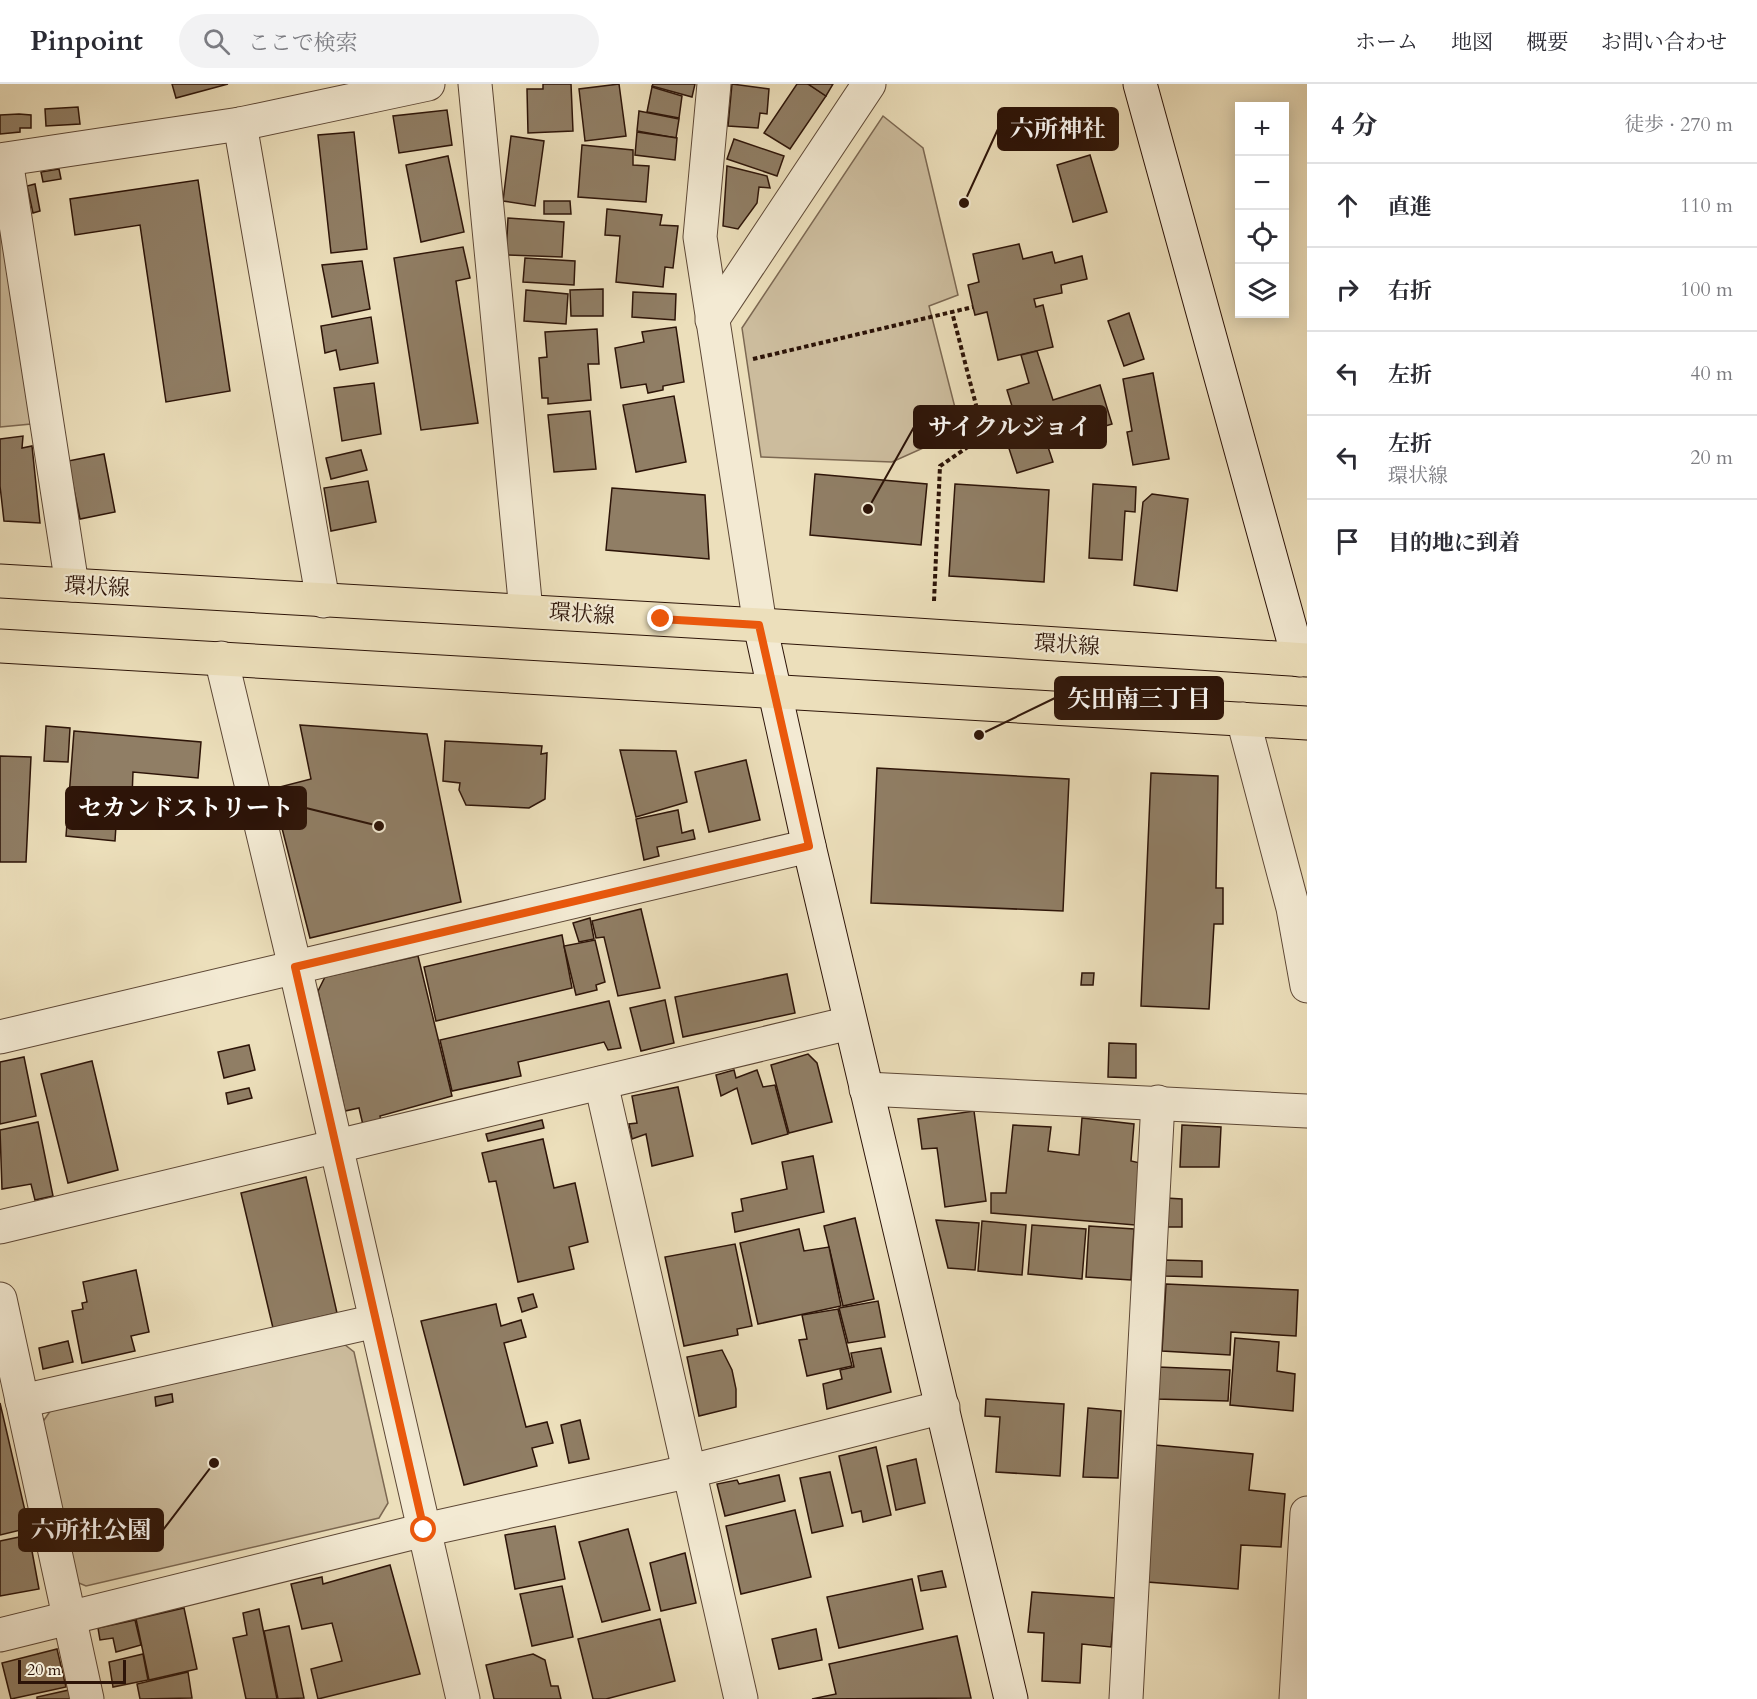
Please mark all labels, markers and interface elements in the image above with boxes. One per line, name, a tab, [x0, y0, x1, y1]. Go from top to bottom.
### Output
search box	[179, 14, 599, 68]
text: Pinpoint	[30, 22, 143, 60]
icon: search	[200, 25, 233, 58]
text: ここで検索	[248, 28, 358, 58]
text: ホーム	[1355, 28, 1418, 57]
text: 地図	[1451, 28, 1493, 57]
text: 概要	[1526, 28, 1568, 57]
text: お問い合わせ	[1601, 28, 1727, 57]
map controls	[1235, 102, 1289, 318]
button: +	[1235, 102, 1289, 156]
callout: 六所神社	[998, 108, 1118, 150]
text: 4 分	[1331, 108, 1377, 143]
text: 徒歩 · 270 m	[1624, 111, 1733, 138]
text: 六所神社	[1010, 113, 1106, 146]
button: −	[1235, 156, 1289, 210]
icon: ahead	[1331, 189, 1364, 222]
text: 直進	[1388, 192, 1432, 222]
text: 110 m	[1680, 192, 1733, 219]
button: locate	[1235, 210, 1289, 264]
button: layers	[1235, 264, 1289, 318]
icon: right	[1331, 273, 1364, 306]
text: 右折	[1388, 276, 1432, 306]
text: 100 m	[1680, 276, 1733, 303]
icon: left	[1331, 357, 1364, 390]
text: 左折	[1388, 360, 1432, 390]
text: 40 m	[1690, 360, 1733, 387]
callout: サイクルジョイ	[914, 406, 1106, 448]
text: サイクルジョイ	[928, 411, 1092, 444]
text: 左折	[1388, 429, 1432, 459]
icon: left	[1331, 441, 1364, 474]
text: 20 m	[1690, 444, 1733, 471]
text: 環状線	[1388, 462, 1448, 489]
icon: arrive	[1331, 525, 1364, 558]
text: 目的地に到着	[1388, 528, 1520, 558]
street label: 環状線	[63, 570, 131, 604]
street label: 環状線	[548, 597, 616, 631]
route end	[647, 605, 673, 631]
street label: 環状線	[1033, 628, 1101, 662]
callout: 矢田南三丁目	[1055, 677, 1223, 719]
text: 矢田南三丁目	[1067, 683, 1211, 716]
callout: セカンドストリート	[66, 787, 306, 829]
text: セカンドストリート	[78, 792, 294, 825]
callout: 六所社公園	[19, 1509, 163, 1551]
text: 六所社公園	[31, 1514, 151, 1547]
route start	[410, 1516, 436, 1542]
scale bar	[18, 1657, 126, 1684]
text: 20 m	[27, 1659, 61, 1681]

